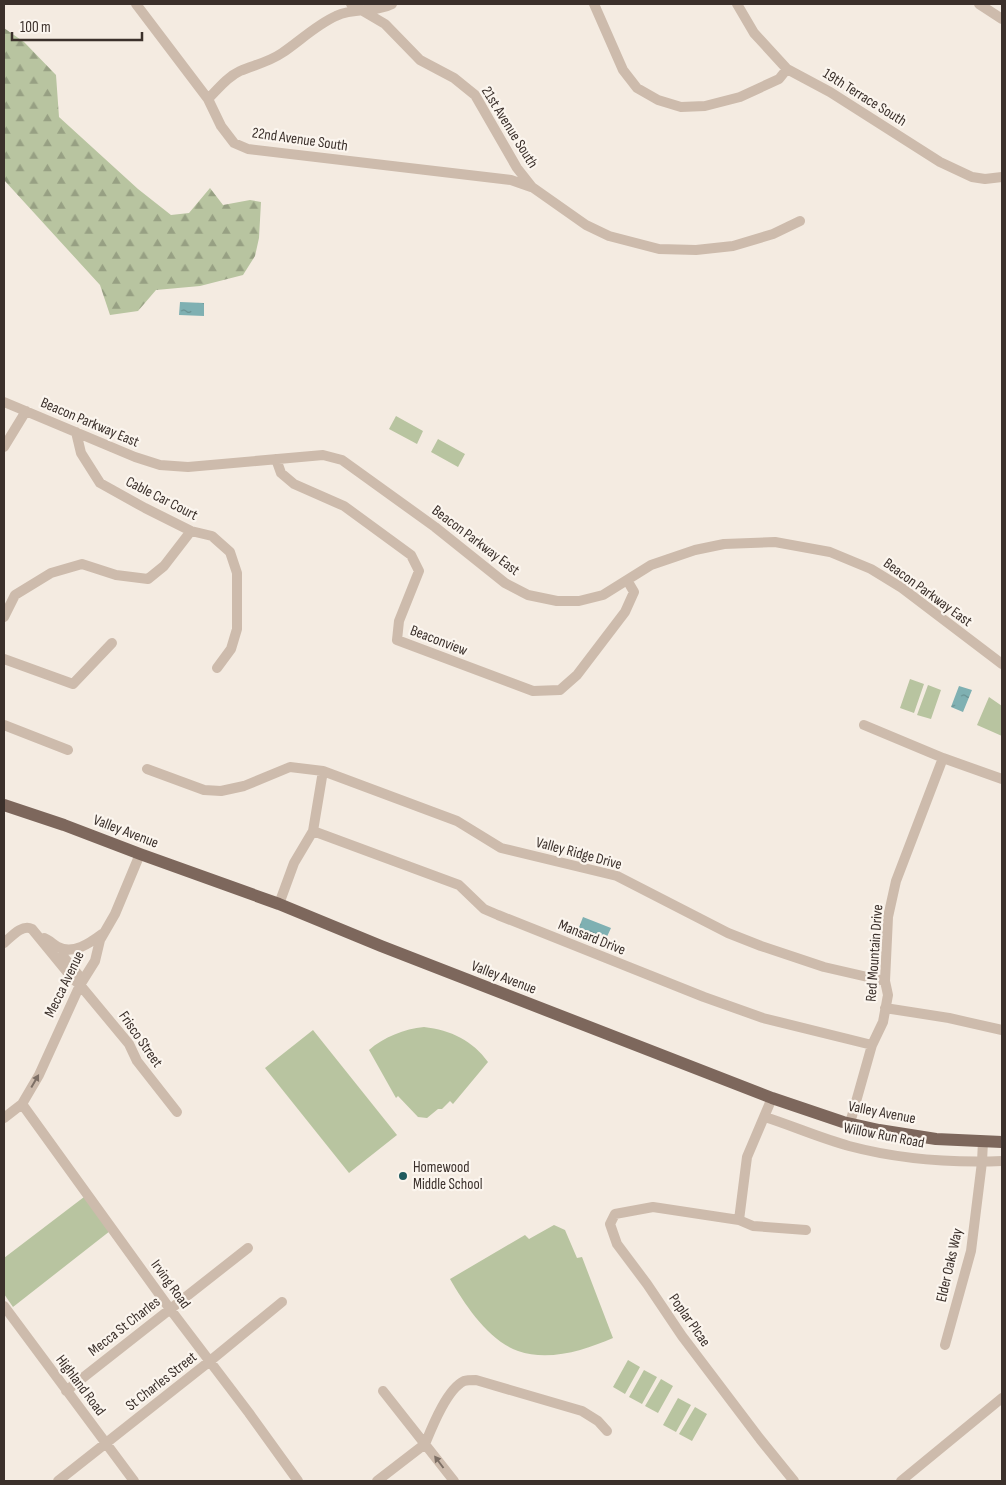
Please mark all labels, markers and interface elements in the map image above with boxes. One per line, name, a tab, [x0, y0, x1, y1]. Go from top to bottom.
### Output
scale bar	[12, 10, 142, 42]
text: 100 m	[20, 18, 51, 37]
street label: 19th Terrace South	[819, 64, 910, 131]
street label: 21st Avenue South	[477, 83, 542, 172]
street label: 22nd Avenue South	[251, 123, 349, 156]
street label: Beacon Parkway East	[38, 393, 142, 452]
street label: Cable Car Court	[123, 472, 201, 525]
street label: Beacon Parkway East	[428, 501, 524, 580]
street label: Beacon Parkway East	[880, 554, 976, 631]
street label: Beaconview	[407, 621, 471, 660]
street label: Valley Avenue	[90, 810, 161, 853]
street label: Valley Ridge Drive	[534, 833, 624, 874]
street label: Red Mountain Drive	[862, 904, 887, 1002]
street label: Mansard Drive	[555, 915, 628, 960]
street label: Mecca Avenue	[40, 948, 89, 1021]
street label: Valley Avenue	[468, 956, 539, 999]
street label: Frisco Street	[114, 1007, 167, 1071]
one-way arrow	[30, 1075, 39, 1088]
street label: Valley Avenue	[847, 1097, 917, 1128]
street label: Willow Run Road	[842, 1118, 926, 1153]
place label: Homewood Middle School	[413, 1158, 483, 1194]
marker: Homewood Middle School	[397, 1170, 409, 1182]
street label: Elder Oaks Way	[932, 1226, 967, 1304]
street label: Irving Road	[146, 1256, 195, 1312]
street label: Poplar Plcae	[664, 1290, 715, 1351]
street label: Mecca St Charles	[84, 1292, 164, 1360]
street label: St Charles Street	[122, 1347, 201, 1415]
street label: Highland Road	[52, 1351, 110, 1420]
one-way arrow	[434, 1456, 445, 1469]

